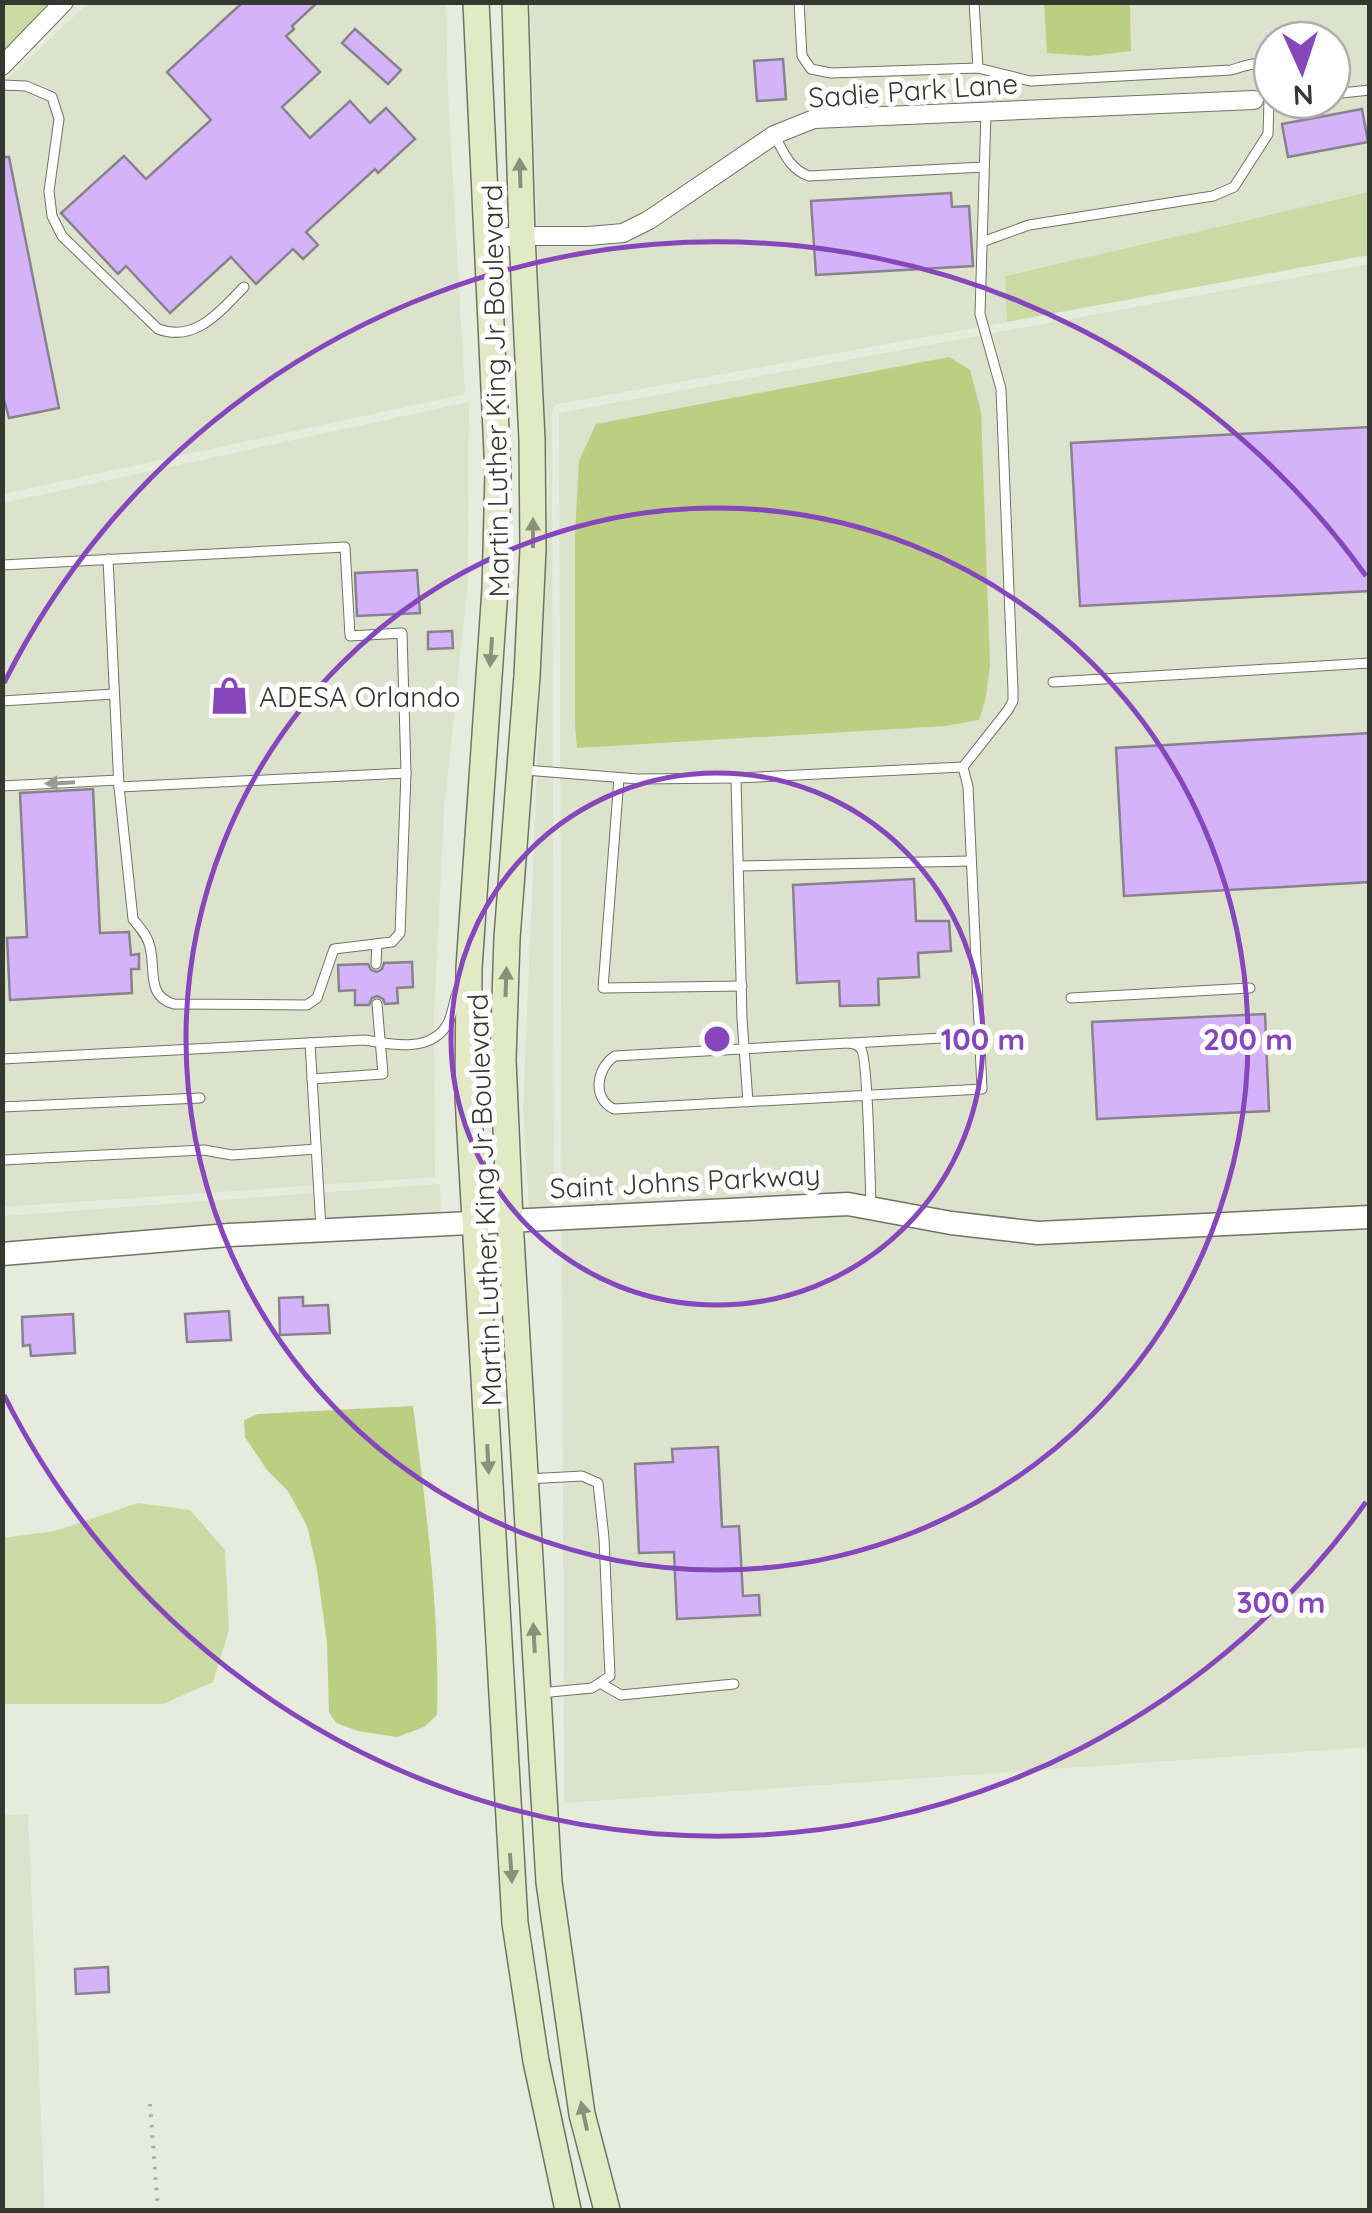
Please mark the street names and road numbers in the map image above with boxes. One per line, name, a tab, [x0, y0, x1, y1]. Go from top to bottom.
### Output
street label: Sadie Park Lane	[807, 65, 1019, 115]
street label: Martin Luther King Jr Boulevard	[474, 184, 516, 598]
street label: Martin Luther King Jr Boulevard	[459, 993, 509, 1407]
street label: Saint Johns Parkway	[549, 1156, 821, 1206]

